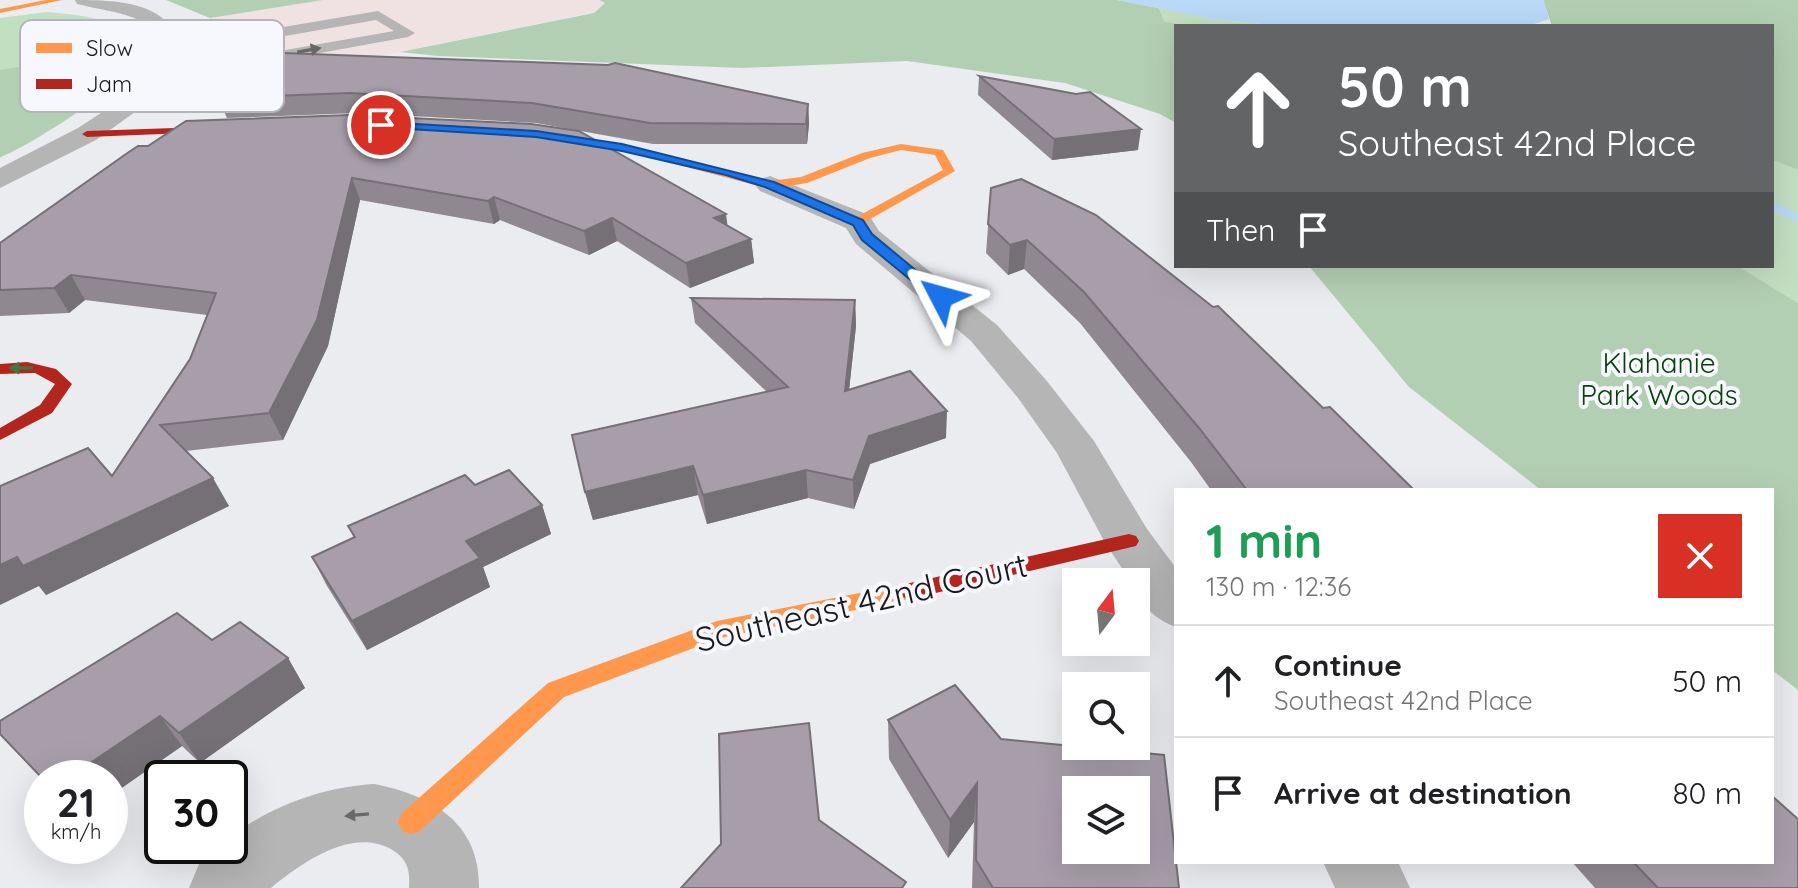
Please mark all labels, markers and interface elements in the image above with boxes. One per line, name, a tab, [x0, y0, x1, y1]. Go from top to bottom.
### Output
legend	[20, 20, 284, 112]
text: Slow	[86, 34, 133, 62]
one-way arrow	[297, 44, 322, 56]
text: 50 m	[1338, 51, 1472, 121]
icon: ahead	[1206, 56, 1310, 160]
text: Jam	[86, 70, 132, 98]
pin	[347, 91, 415, 159]
icon: arrive	[359, 103, 403, 147]
text: Southeast 42nd Place	[1338, 120, 1696, 165]
icon: arrive	[1291, 208, 1335, 252]
text: Then	[1206, 211, 1275, 249]
position arrow	[899, 255, 983, 339]
park label: Klahanie Park Woods	[1580, 345, 1738, 412]
one-way arrow	[8, 361, 33, 374]
text: 1 min	[1206, 510, 1322, 570]
button: close	[1658, 514, 1742, 598]
street label: Southeast 42nd Court	[691, 543, 1031, 661]
north arrow	[1062, 568, 1150, 656]
map controls	[1062, 568, 1150, 864]
text: 130 m · 12:36	[1206, 570, 1351, 603]
text: Continue	[1274, 646, 1402, 684]
icon: ahead	[1206, 659, 1250, 703]
text: 50 m	[1672, 662, 1742, 700]
button: search	[1062, 672, 1150, 760]
text: Southeast 42nd Place	[1274, 684, 1533, 717]
speed limit sign: 30	[144, 760, 248, 864]
icon: arrive	[1206, 771, 1250, 815]
text: Arrive at destination	[1274, 774, 1572, 812]
text: 80 m	[1672, 774, 1742, 812]
button: layers	[1062, 776, 1150, 864]
text: 21	[57, 777, 95, 827]
one-way arrow	[344, 809, 369, 822]
text: km/h	[51, 819, 101, 844]

